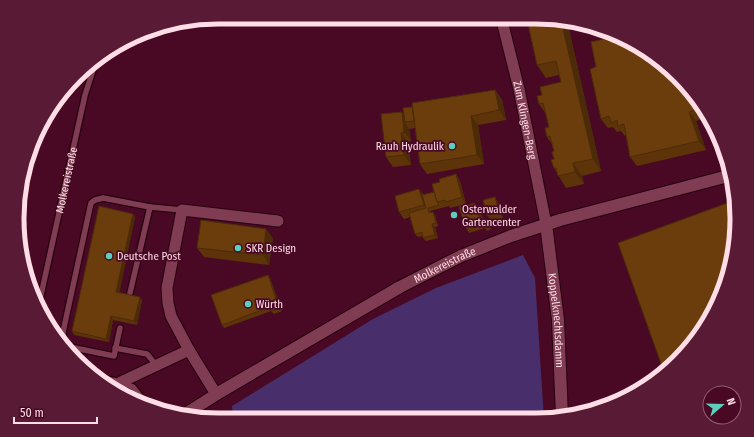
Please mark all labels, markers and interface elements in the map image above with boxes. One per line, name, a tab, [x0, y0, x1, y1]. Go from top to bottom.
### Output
street label: Zum Klingen-Berg	[510, 80, 539, 161]
place label: Rauh Hydraulik	[376, 140, 445, 153]
marker: Rauh Hydraulik	[447, 141, 457, 151]
street label: Molkereistraße	[53, 146, 80, 214]
place label: Osterwalder Gartencenter	[462, 203, 521, 229]
marker: Osterwalder Gartencenter	[449, 210, 459, 220]
place label: SKR Design	[246, 242, 296, 255]
marker: SKR Design	[233, 243, 243, 253]
street label: Molkereistraße	[412, 245, 478, 286]
place label: Deutsche Post	[117, 250, 181, 263]
marker: Deutsche Post	[104, 251, 114, 261]
street label: Koppelknechtsdamm	[545, 272, 566, 368]
place label: Würth	[256, 298, 283, 311]
marker: Würth	[243, 299, 253, 309]
north arrow	[702, 385, 742, 425]
text: N	[724, 396, 738, 407]
scale bar	[14, 399, 97, 425]
text: 50 m	[20, 406, 44, 420]

